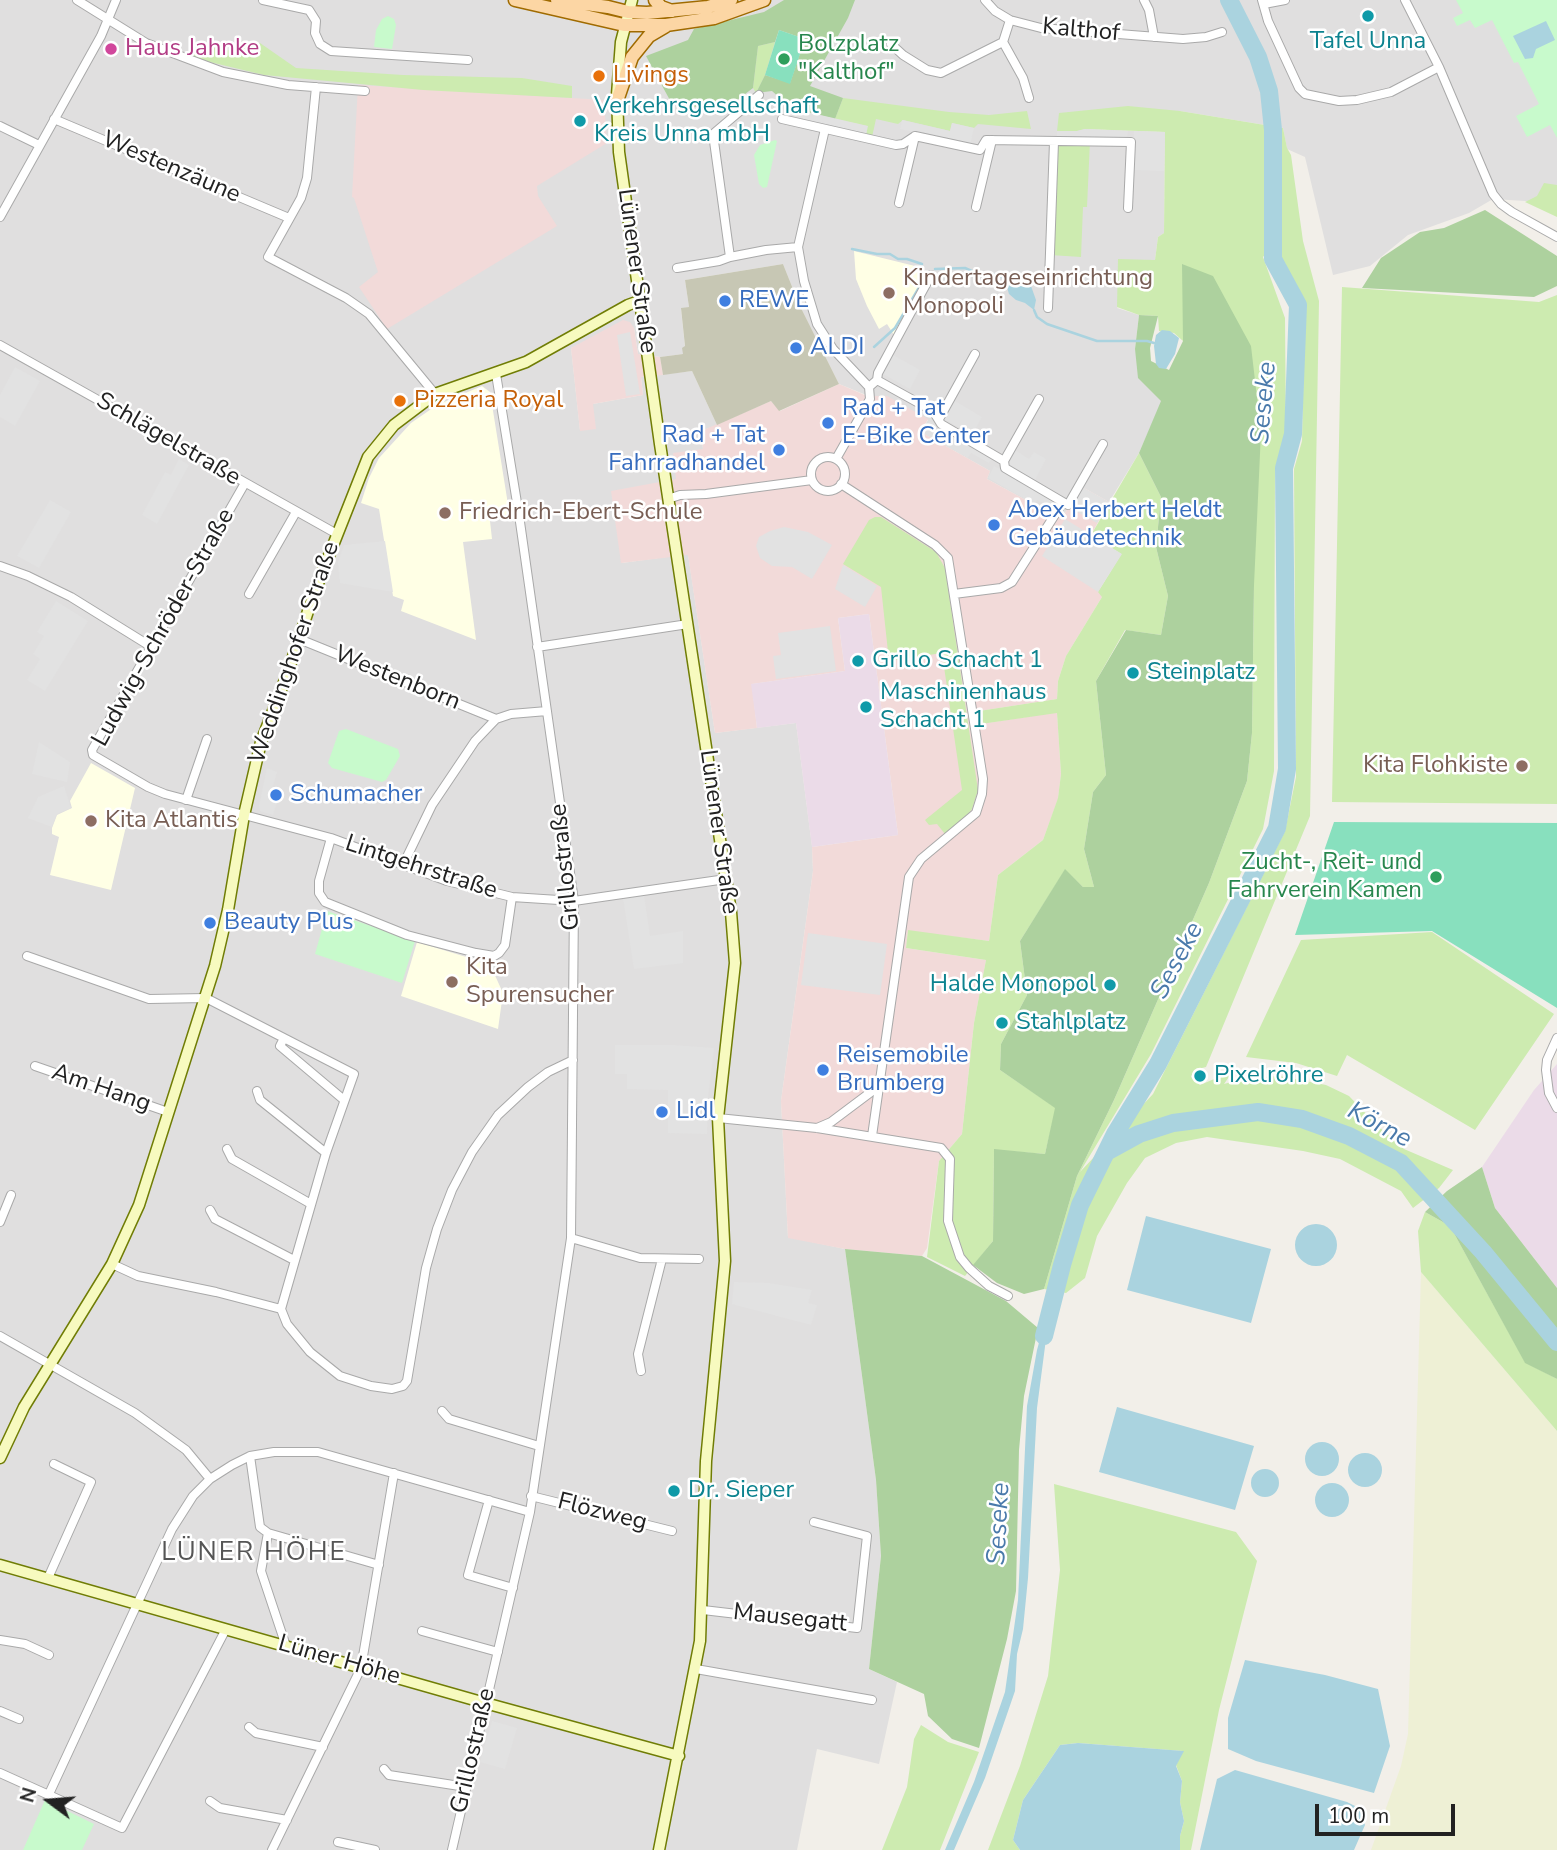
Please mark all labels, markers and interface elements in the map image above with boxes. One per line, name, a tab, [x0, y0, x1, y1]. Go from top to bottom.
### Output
marker: Tafel Unna	[1360, 8, 1376, 24]
street label: Kalthof	[1041, 13, 1121, 49]
place label: Tafel Unna	[1310, 28, 1426, 56]
place label: Bolzplatz "Kalthof"	[798, 31, 899, 87]
place label: Haus Jahnke	[125, 35, 259, 63]
marker: Haus Jahnke	[103, 41, 119, 57]
marker: Bolzplatz "Kalthof"	[776, 51, 792, 67]
place label: Livings	[613, 62, 689, 90]
marker: Livings	[591, 68, 607, 84]
place label: Verkehrsgesellschaft Kreis Unna mbH	[594, 93, 819, 149]
marker: Verkehrsgesellschaft Kreis Unna mbH	[572, 113, 588, 129]
street label: Westenzäune	[98, 126, 244, 210]
street label: Lünener Straße	[610, 187, 662, 355]
place label: Kindertageseinrichtung Monopoli	[903, 265, 1153, 321]
marker: Kindertageseinrichtung Monopoli	[881, 285, 897, 301]
place label: REWE	[739, 287, 809, 315]
marker: REWE	[717, 293, 733, 309]
place label: ALDI	[810, 334, 864, 362]
marker: ALDI	[788, 340, 804, 356]
water label: Seseke	[1246, 360, 1284, 446]
street label: Schlägelstraße	[91, 387, 245, 493]
place label: Pizzeria Royal	[414, 387, 563, 415]
marker: Pizzeria Royal	[392, 393, 408, 409]
place label: Rad + Tat E-Bike Center	[842, 395, 990, 451]
marker: Rad + Tat E-Bike Center	[820, 415, 836, 431]
place label: Rad + Tat Fahrradhandel	[608, 422, 765, 478]
marker: Rad + Tat Fahrradhandel	[771, 442, 787, 458]
place label: Abex Herbert Heldt Gebäudetechnik	[1008, 497, 1222, 553]
place label: Friedrich-Ebert-Schule	[459, 499, 702, 527]
street label: Ludwig-Schröder-Straße	[87, 504, 241, 752]
marker: Friedrich-Ebert-Schule	[437, 505, 453, 521]
marker: Abex Herbert Heldt Gebäudetechnik	[986, 517, 1002, 533]
street label: Weddinghofer Straße	[243, 538, 347, 768]
street label: Westenborn	[330, 641, 464, 717]
place label: Grillo Schacht 1	[872, 647, 1043, 675]
marker: Grillo Schacht 1	[850, 653, 866, 669]
place label: Steinplatz	[1147, 659, 1255, 687]
marker: Steinplatz	[1125, 665, 1141, 681]
place label: Maschinenhaus Schacht 1	[880, 679, 1046, 735]
marker: Maschinenhaus Schacht 1	[858, 699, 874, 715]
street label: Lünener Straße	[692, 748, 744, 916]
place label: Kita Flohkiste	[1363, 752, 1508, 780]
marker: Kita Flohkiste	[1514, 758, 1530, 774]
place label: Schumacher	[290, 781, 422, 809]
marker: Schumacher	[268, 787, 284, 803]
street label: Grillostraße	[545, 802, 587, 932]
place label: Kita Atlantis	[105, 807, 237, 835]
marker: Kita Atlantis	[83, 813, 99, 829]
street label: Lintgehrstraße	[341, 830, 501, 906]
place label: Zucht-, Reit- und Fahrverein Kamen	[1227, 849, 1422, 905]
marker: Zucht-, Reit- und Fahrverein Kamen	[1428, 869, 1444, 885]
place label: Beauty Plus	[224, 909, 354, 937]
marker: Beauty Plus	[202, 915, 218, 931]
water label: Seseke	[1145, 917, 1211, 1005]
place label: Kita Spurensucher	[466, 954, 614, 1010]
place label: Halde Monopol	[930, 971, 1096, 999]
marker: Kita Spurensucher	[444, 974, 460, 990]
marker: Halde Monopol	[1102, 977, 1118, 993]
place label: Stahlplatz	[1016, 1009, 1126, 1037]
marker: Stahlplatz	[994, 1015, 1010, 1031]
place label: Reisemobile Brumberg	[837, 1042, 969, 1098]
street label: Am Hang	[48, 1059, 154, 1119]
marker: Reisemobile Brumberg	[815, 1062, 831, 1078]
place label: Pixelröhre	[1214, 1062, 1324, 1090]
marker: Pixelröhre	[1192, 1068, 1208, 1084]
water label: Körne	[1342, 1096, 1416, 1156]
place label: Lidl	[676, 1098, 716, 1126]
marker: Lidl	[654, 1104, 670, 1120]
place label: Dr. Sieper	[688, 1477, 794, 1505]
water label: Seseke	[982, 1482, 1018, 1566]
marker: Dr. Sieper	[666, 1483, 682, 1499]
street label: Flözweg	[554, 1488, 650, 1538]
district label: LÜNER HÖHE	[162, 1538, 346, 1570]
street label: Mausegatt	[732, 1599, 848, 1639]
street label: Lüner Höhe	[275, 1630, 403, 1692]
street label: Grillostraße	[446, 1686, 502, 1816]
north arrow	[14, 1766, 84, 1836]
text: N	[14, 1785, 43, 1806]
scale bar	[1319, 1790, 1459, 1834]
text: 100 m	[1328, 1802, 1389, 1830]

